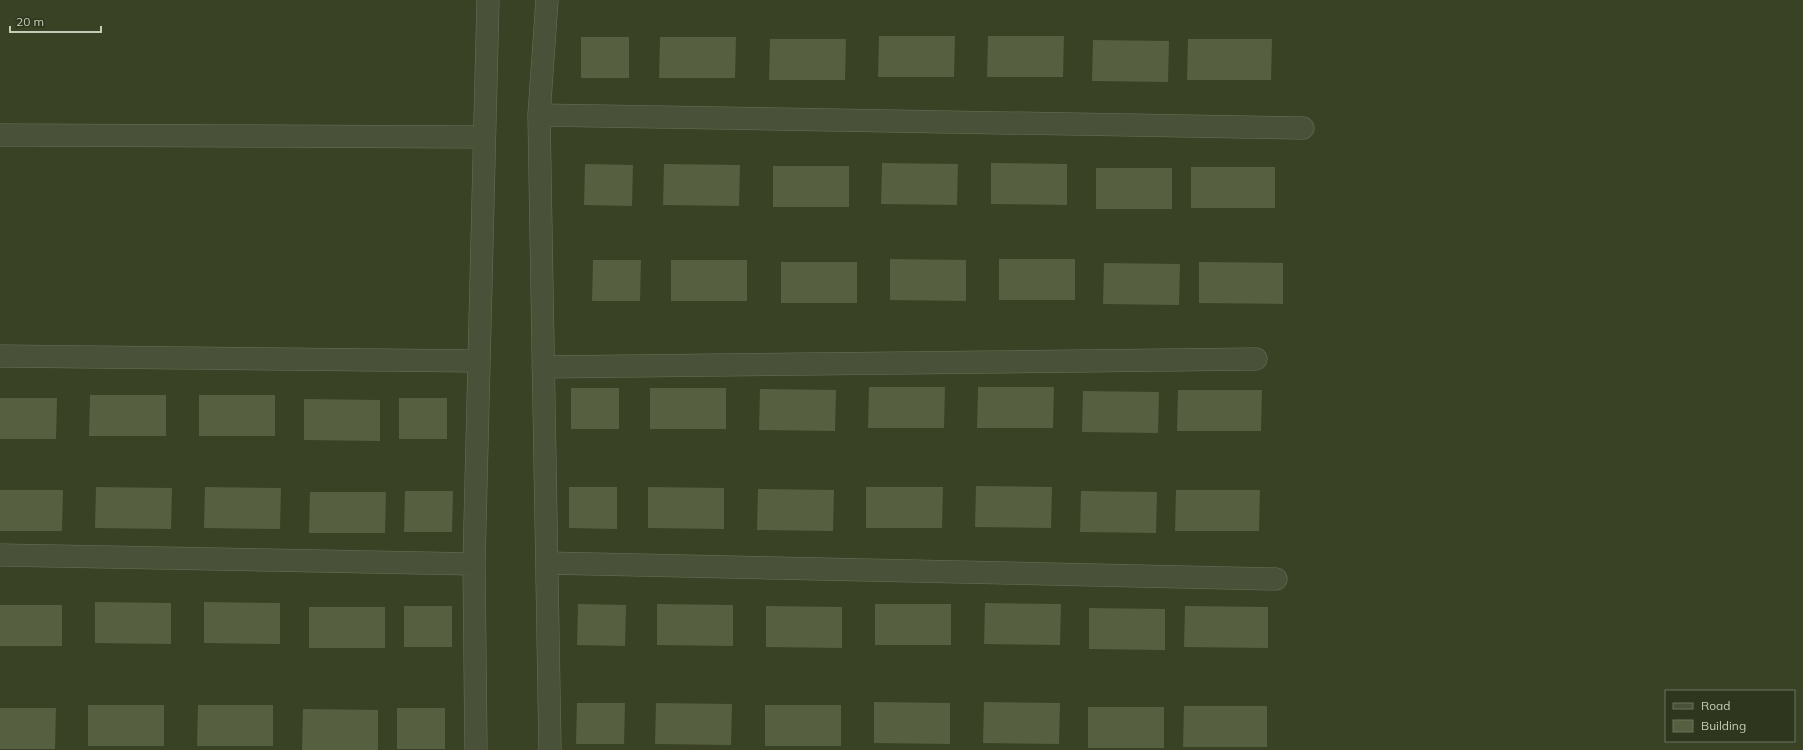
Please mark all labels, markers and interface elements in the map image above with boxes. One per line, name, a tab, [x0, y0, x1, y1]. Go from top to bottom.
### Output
scale bar	[10, 8, 101, 34]
text: 20 m	[16, 14, 44, 29]
legend	[1665, 690, 1795, 742]
text: Road	[1701, 698, 1730, 713]
text: Building	[1701, 718, 1746, 733]

